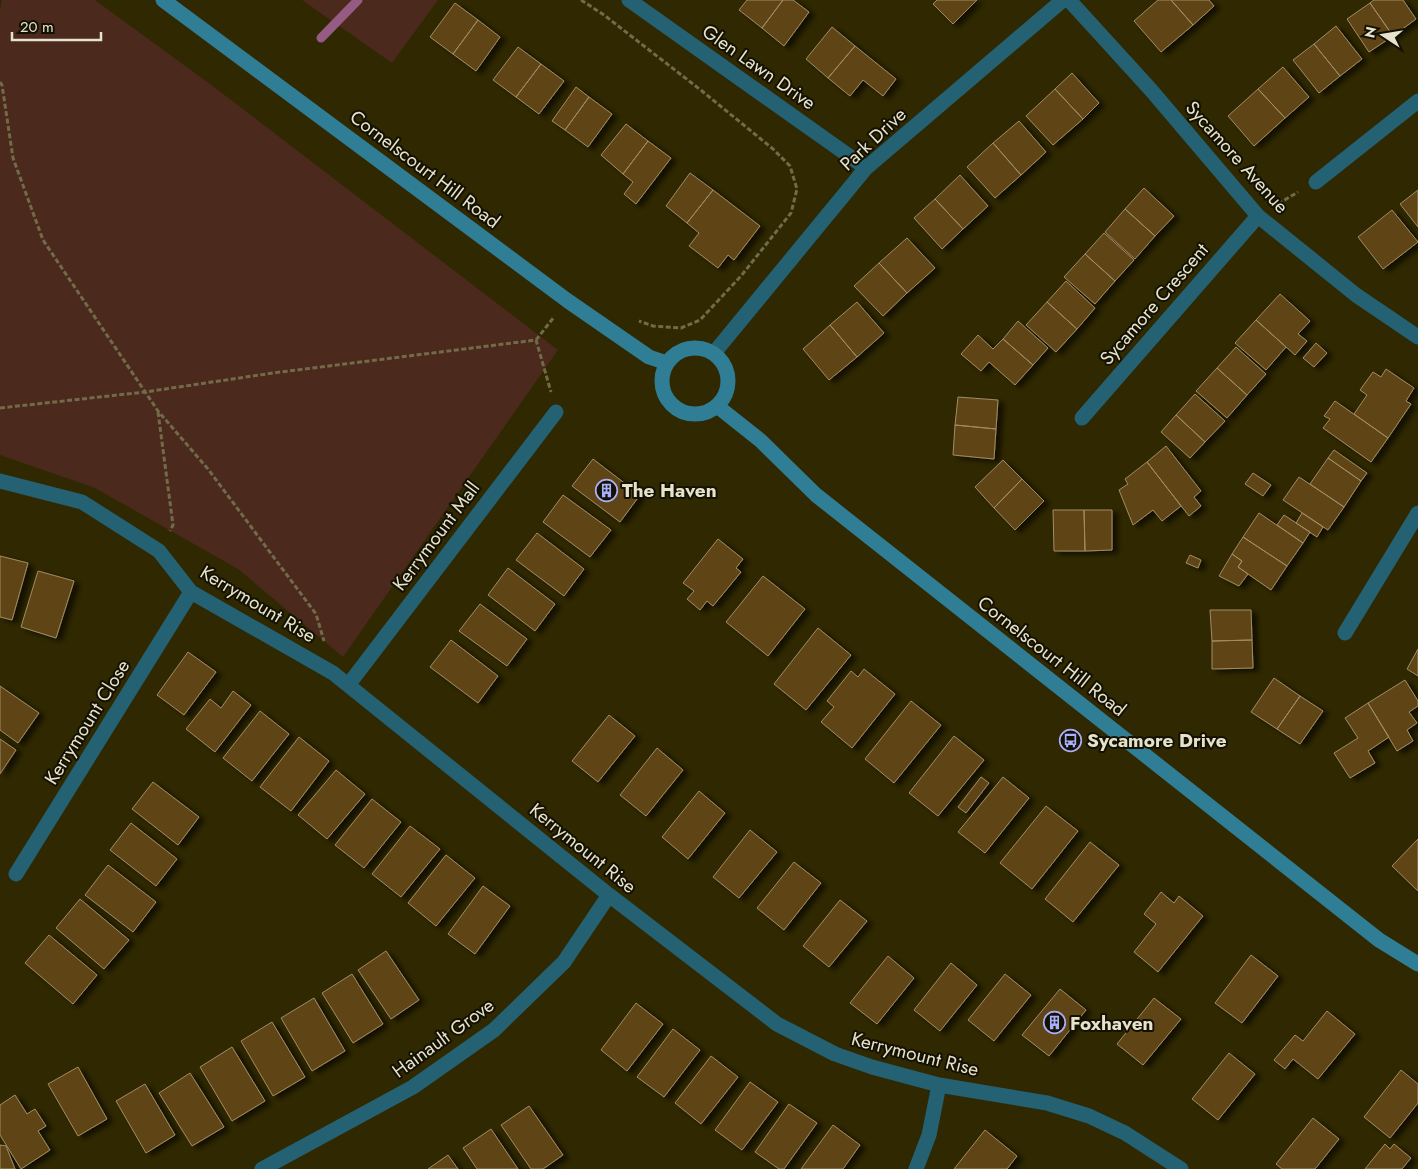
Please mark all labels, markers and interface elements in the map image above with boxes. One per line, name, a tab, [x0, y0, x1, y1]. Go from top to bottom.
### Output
scale bar	[12, 10, 101, 42]
north arrow	[1358, 10, 1408, 60]
text: 20 m	[20, 16, 54, 38]
street label: Glen Lawn Drive	[697, 18, 821, 116]
text: N	[1359, 25, 1381, 40]
street label: Sycamore Avenue	[1179, 95, 1295, 219]
street label: Park Drive	[834, 101, 912, 177]
street label: Cornelscourt Hill Road	[344, 103, 506, 235]
street label: Sycamore Crescent	[1093, 237, 1215, 371]
street label: Kerrymount Mall	[386, 476, 486, 596]
place label: The Haven	[622, 477, 717, 504]
building icon: The Haven	[594, 478, 618, 502]
street label: Kerrymount Rise	[195, 559, 321, 649]
street label: Cornelscourt Hill Road	[972, 589, 1132, 723]
street label: Kerrymount Close	[38, 654, 136, 790]
place label: Sycamore Drive	[1087, 727, 1227, 754]
bus stop icon: Sycamore Drive	[1059, 728, 1083, 752]
street label: Kerrymount Rise	[524, 796, 642, 900]
street label: Hainault Grove	[386, 992, 500, 1084]
place label: Foxhaven	[1070, 1010, 1153, 1037]
building icon: Foxhaven	[1042, 1011, 1066, 1035]
street label: Kerrymount Rise	[848, 1025, 982, 1083]

